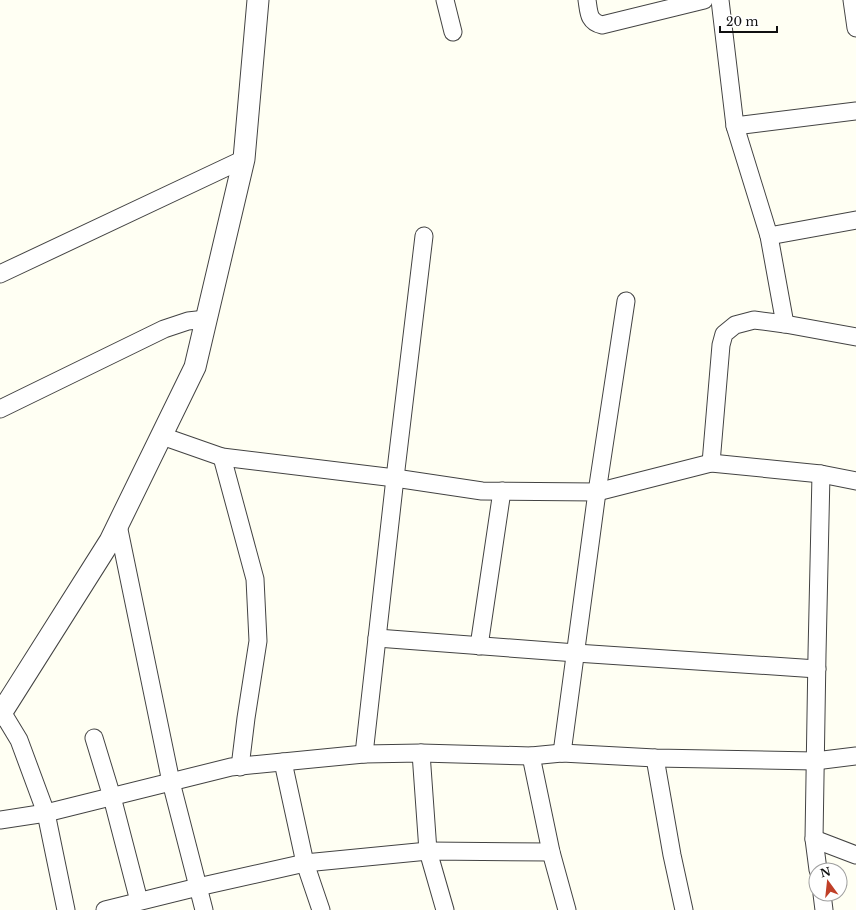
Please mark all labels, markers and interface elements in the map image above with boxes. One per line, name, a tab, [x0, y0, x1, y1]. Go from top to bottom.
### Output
scale bar	[720, 8, 777, 34]
text: 20 m	[726, 14, 758, 29]
north arrow	[808, 862, 848, 902]
text: N	[819, 864, 833, 880]

